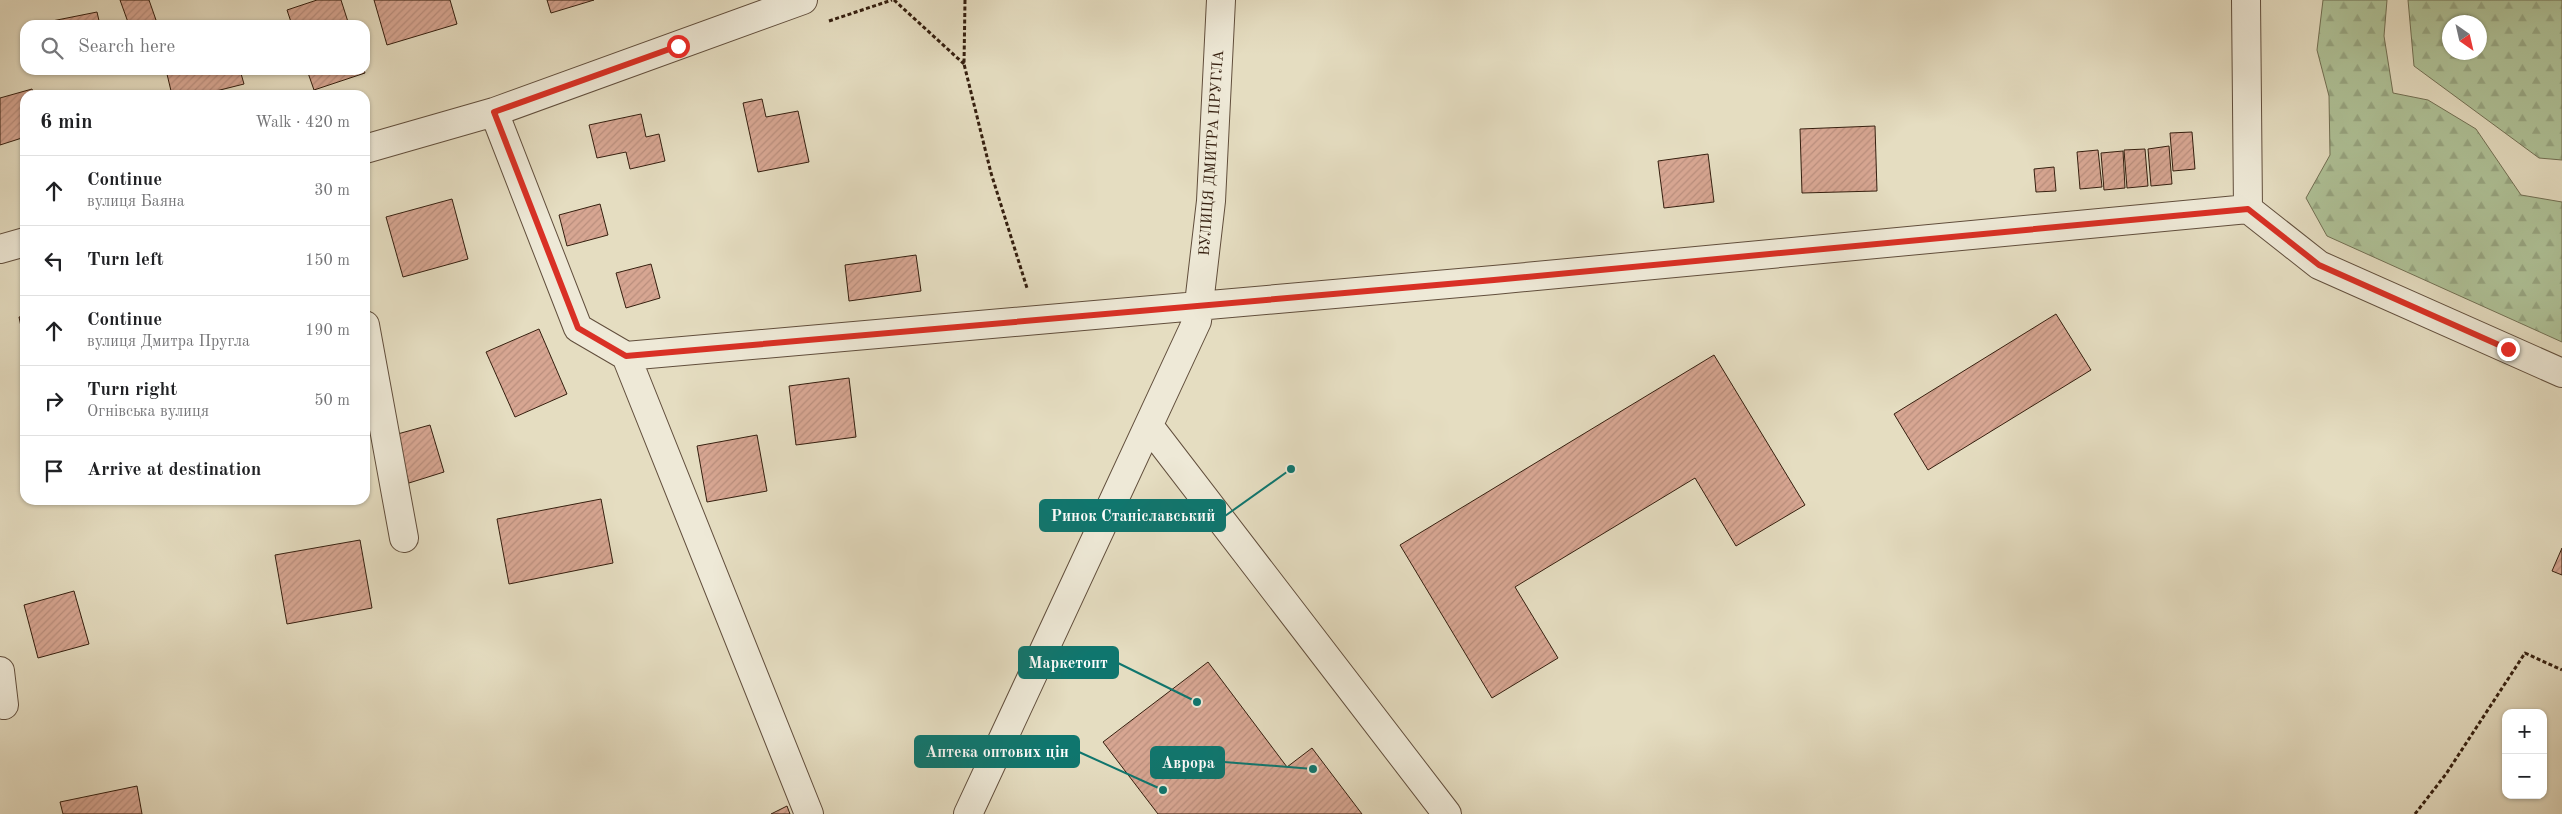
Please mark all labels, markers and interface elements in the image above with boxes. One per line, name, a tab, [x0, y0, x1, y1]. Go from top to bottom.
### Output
north arrow	[2442, 15, 2487, 60]
search box	[20, 20, 370, 75]
icon: search	[38, 34, 66, 62]
route start	[667, 35, 690, 58]
text: Search here	[78, 38, 175, 57]
street label: ВУЛИЦЯ ДМИТРА ПРУГЛА	[1198, 49, 1227, 257]
text: 6 min	[40, 112, 93, 133]
text: Walk · 420 m	[255, 115, 350, 131]
text: Continue	[87, 171, 162, 190]
icon: ahead	[40, 177, 68, 205]
text: 30 m	[314, 183, 350, 199]
text: вулиця Баяна	[87, 194, 185, 210]
icon: left	[40, 247, 68, 275]
text: Turn left	[87, 251, 164, 270]
text: 150 m	[305, 253, 350, 269]
text: Continue	[87, 311, 162, 330]
icon: ahead	[40, 317, 68, 345]
text: 190 m	[305, 323, 350, 339]
text: вулиця Дмитра Пругла	[87, 334, 250, 350]
route end	[2497, 338, 2520, 361]
text: Turn right	[87, 381, 177, 400]
icon: right	[40, 387, 68, 415]
text: 50 m	[314, 393, 350, 409]
text: Огнівська вулиця	[87, 404, 209, 420]
icon: arrive	[40, 457, 68, 485]
text: Arrive at destination	[87, 461, 261, 480]
callout: Ринок Станіславський	[1040, 500, 1225, 531]
text: Ринок Станіславський	[1051, 509, 1215, 525]
callout: Маркетопт	[1019, 647, 1118, 678]
text: Маркетопт	[1028, 656, 1108, 672]
map controls	[2502, 709, 2547, 799]
button: +	[2502, 709, 2547, 754]
callout: Аптека оптових цін	[915, 736, 1079, 767]
text: Аптека оптових цін	[925, 745, 1069, 761]
callout: Аврора	[1151, 747, 1224, 778]
button: −	[2502, 754, 2547, 799]
text: Аврора	[1161, 756, 1215, 772]

